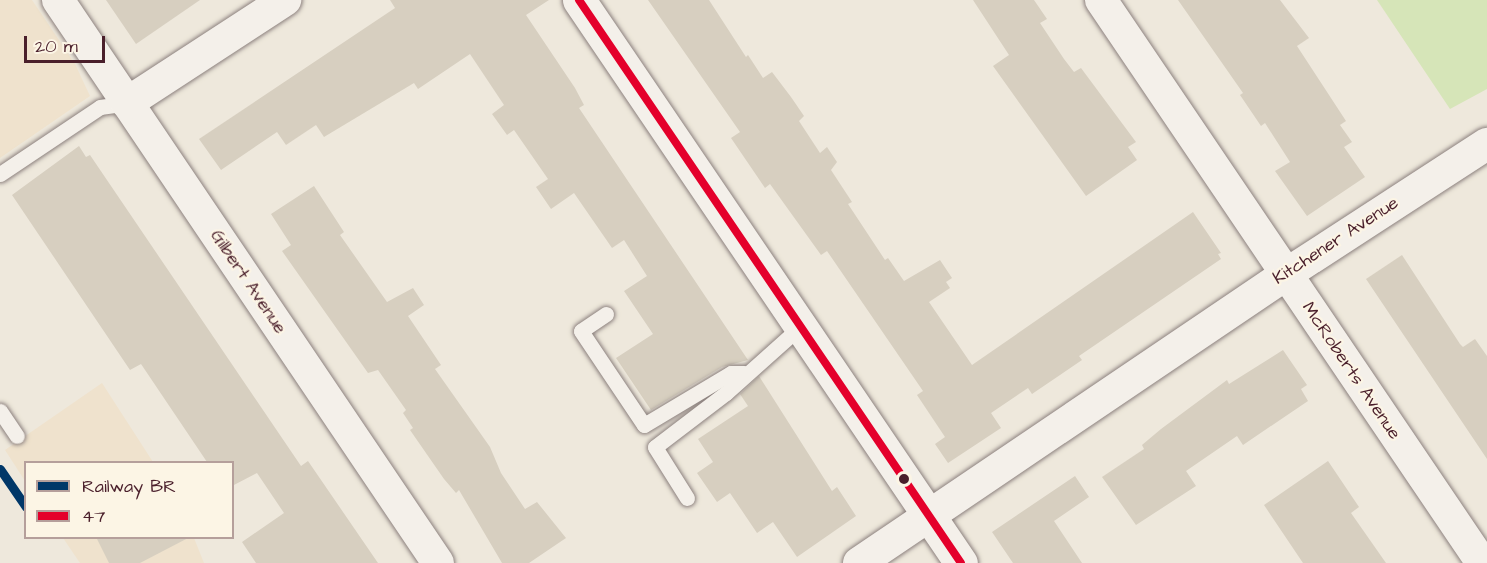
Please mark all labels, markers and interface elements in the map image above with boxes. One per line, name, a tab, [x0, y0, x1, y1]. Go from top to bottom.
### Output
scale bar	[27, 24, 108, 62]
text: 20 m	[35, 34, 78, 59]
street label: Kitchener Avenue	[1269, 192, 1403, 290]
street label: Gilbert Avenue	[205, 226, 291, 338]
street label: McRoberts Avenue	[1297, 298, 1405, 444]
legend	[24, 461, 234, 539]
unlabelled marker	[898, 473, 910, 485]
text: Railway BR	[82, 474, 176, 499]
text: 47	[82, 504, 105, 529]

